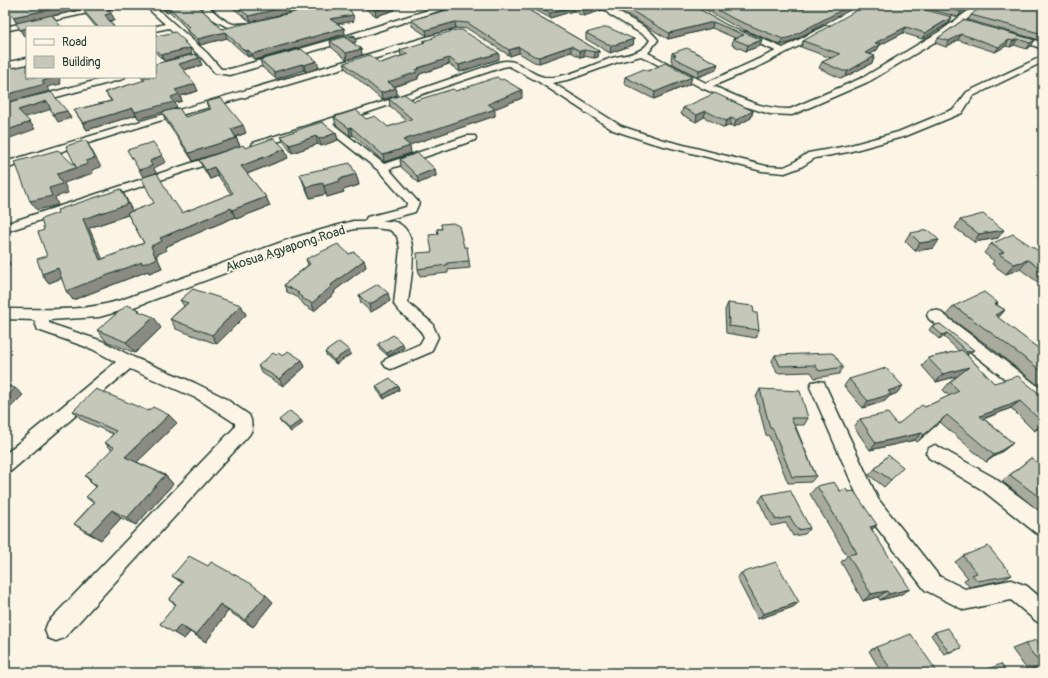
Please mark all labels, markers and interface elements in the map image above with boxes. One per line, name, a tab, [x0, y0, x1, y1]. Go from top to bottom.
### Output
legend	[26, 26, 156, 78]
text: Road	[62, 35, 87, 50]
text: Building	[62, 55, 101, 70]
street label: Akosua Agyapong Road	[223, 222, 347, 276]

